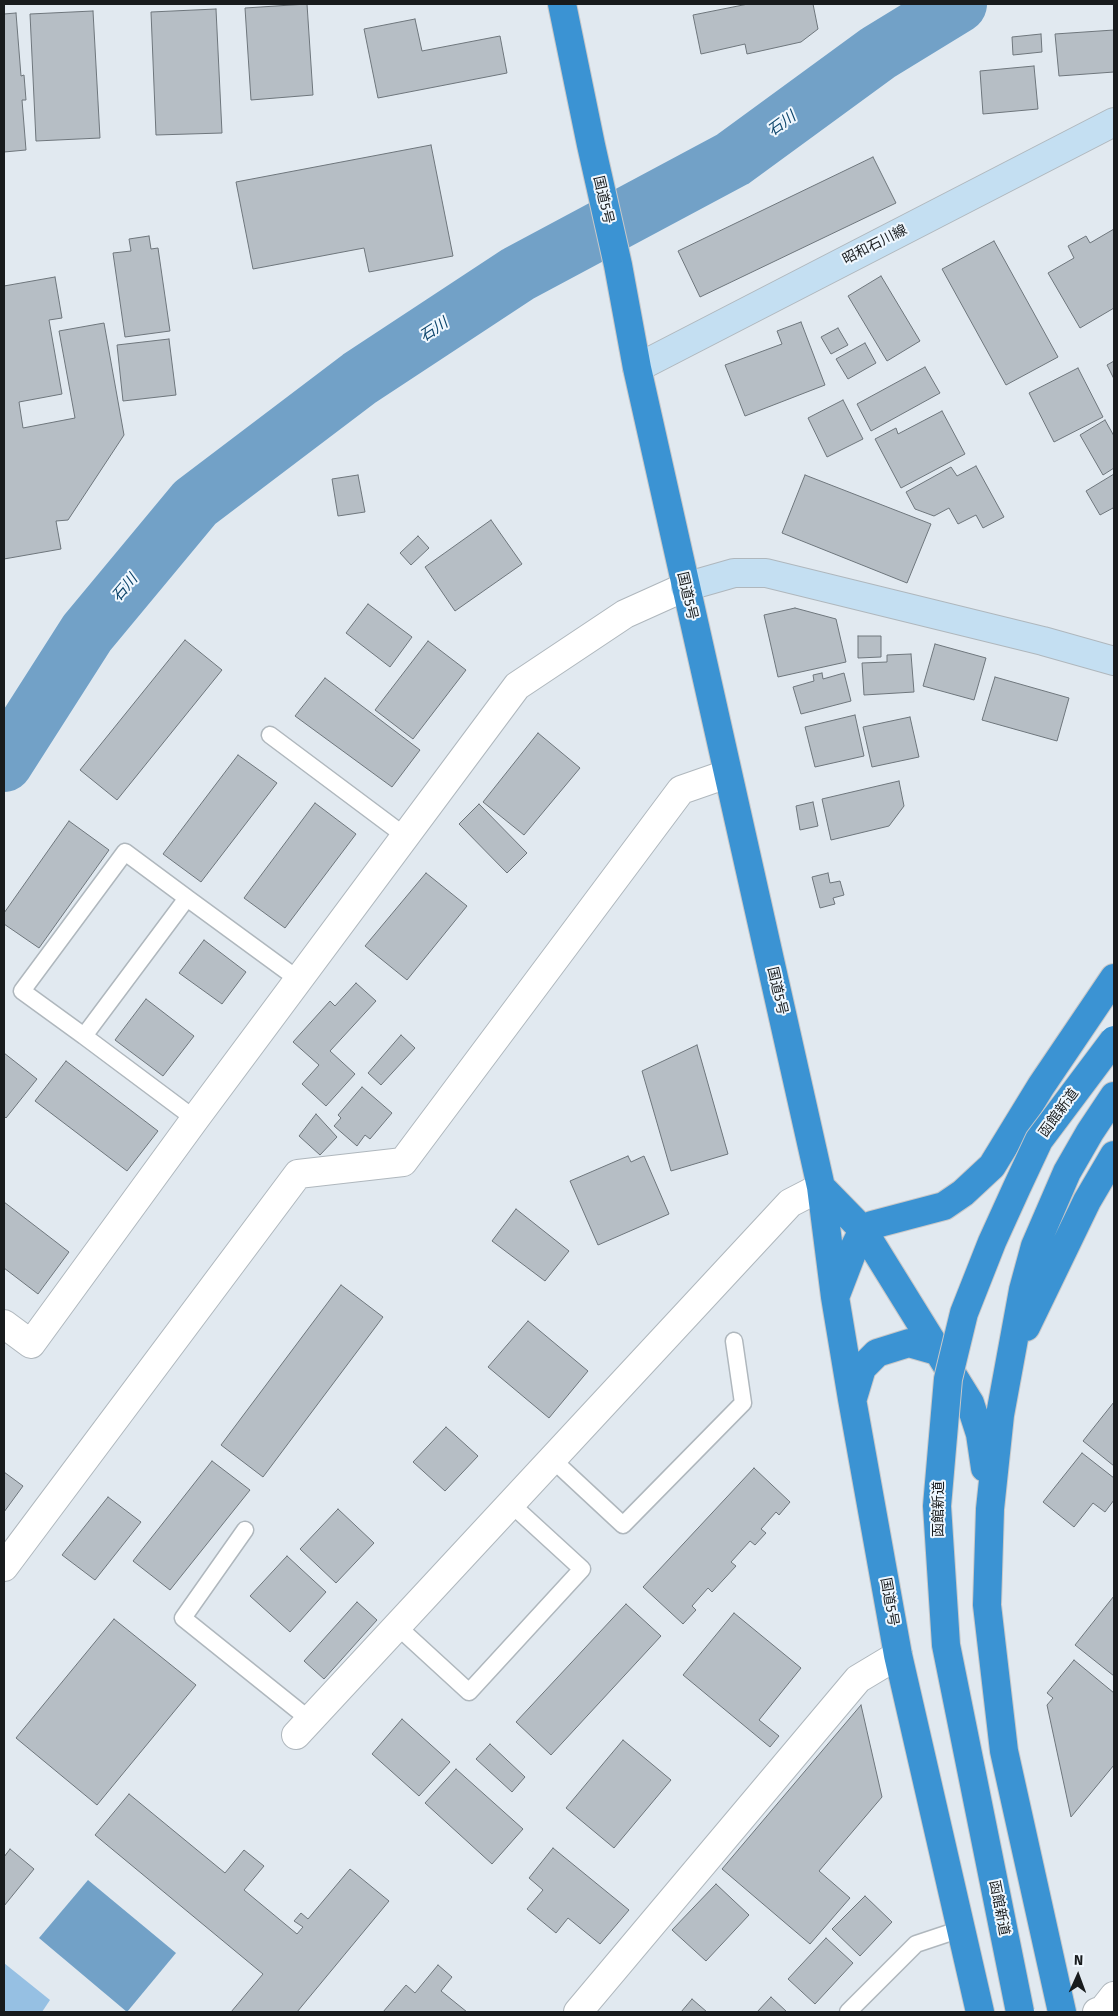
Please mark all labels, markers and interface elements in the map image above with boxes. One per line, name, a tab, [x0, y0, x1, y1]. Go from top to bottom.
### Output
water label: 石川	[765, 108, 799, 140]
street label: 国道5号	[589, 174, 617, 226]
street label: 昭和石川線	[840, 222, 910, 268]
water label: 石川	[417, 314, 451, 346]
street label: 国道5号	[673, 570, 701, 622]
water label: 石川	[108, 571, 142, 605]
street label: 国道5号	[763, 965, 791, 1017]
street label: 函館新道	[1036, 1085, 1082, 1141]
street label: 函館新道	[931, 1481, 947, 1537]
street label: 国道5号	[876, 1576, 902, 1628]
street label: 函館新道	[985, 1879, 1013, 1937]
north arrow	[1053, 1951, 1103, 2001]
text: N	[1074, 1952, 1083, 1969]

